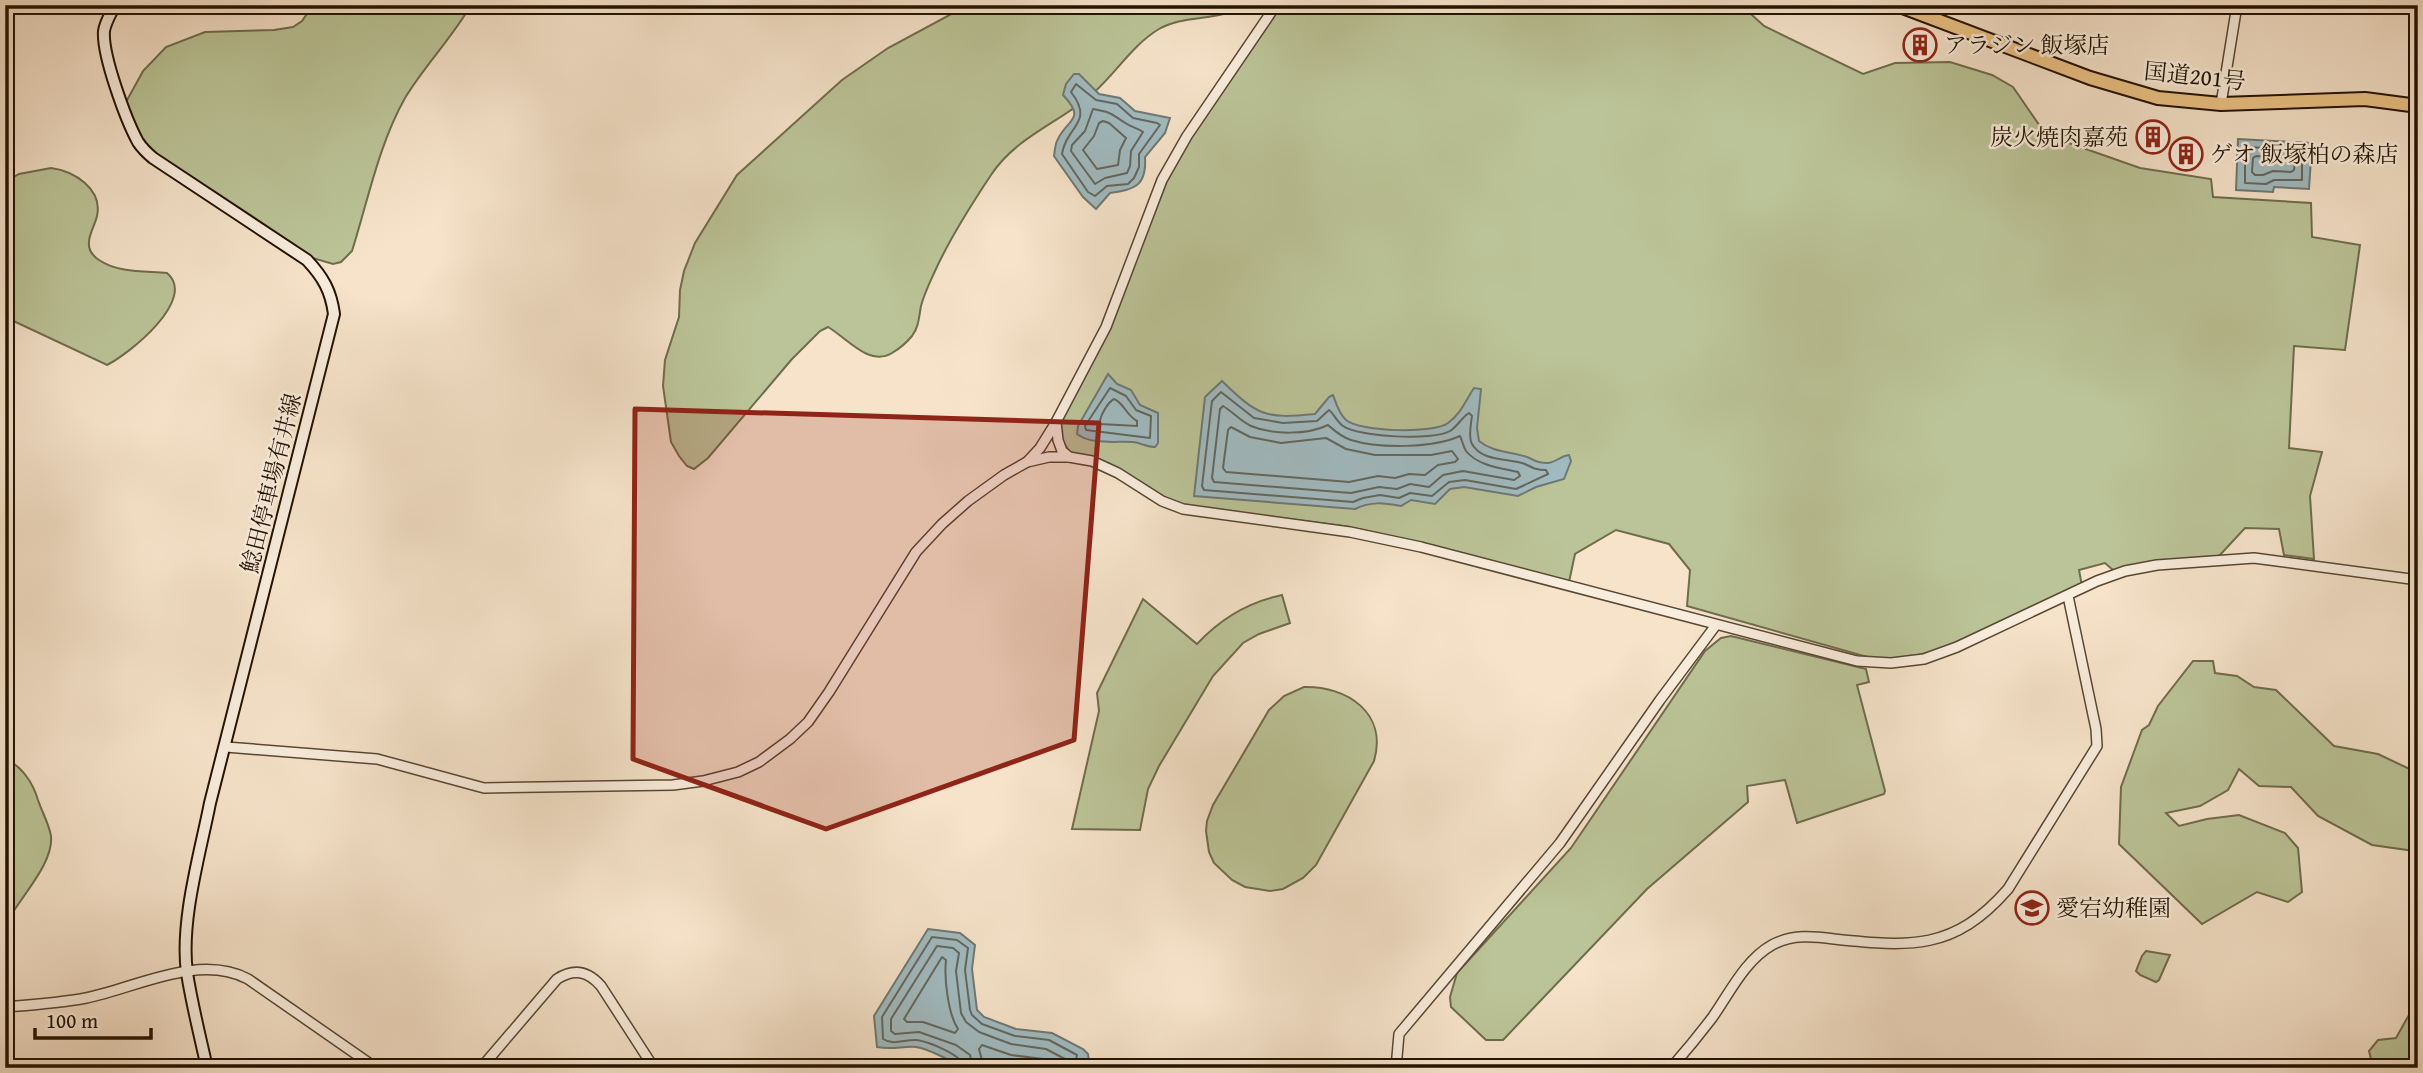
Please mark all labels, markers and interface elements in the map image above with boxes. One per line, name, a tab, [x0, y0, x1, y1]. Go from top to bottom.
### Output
building icon: アラジン 飯塚店	[1901, 26, 1939, 64]
place label: アラジン 飯塚店	[1944, 28, 2110, 61]
street label: 国道201号	[2142, 54, 2248, 97]
building icon: 炭火焼肉嘉苑	[2134, 118, 2172, 156]
place label: 炭火焼肉嘉苑	[1990, 120, 2128, 153]
building icon: ゲオ 飯塚柏の森店	[2167, 135, 2205, 173]
place label: ゲオ 飯塚柏の森店	[2210, 137, 2399, 170]
street label: 鯰田停車場有井線	[232, 390, 309, 576]
school or university icon: 愛宕幼稚園	[2013, 889, 2051, 927]
place label: 愛宕幼稚園	[2056, 891, 2171, 924]
scale bar	[35, 996, 150, 1040]
text: 100 m	[46, 1005, 98, 1036]

